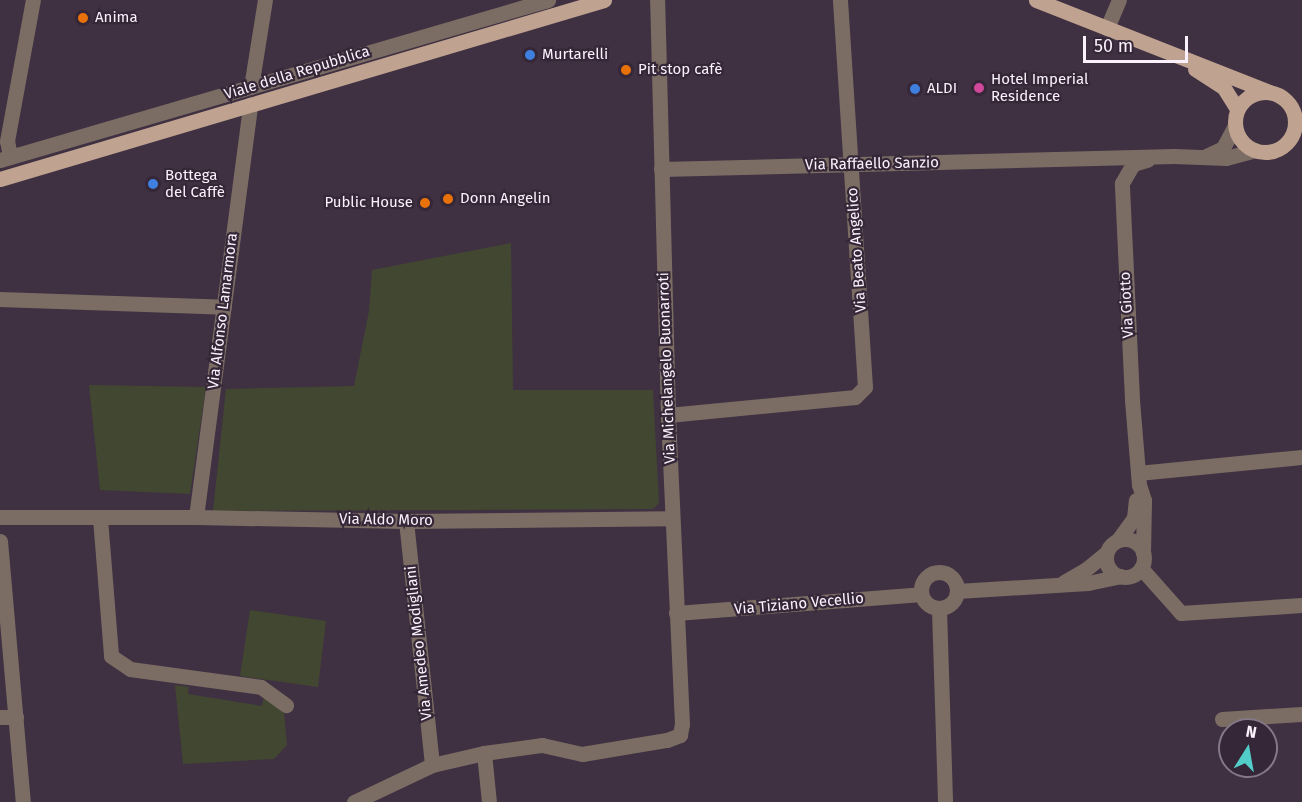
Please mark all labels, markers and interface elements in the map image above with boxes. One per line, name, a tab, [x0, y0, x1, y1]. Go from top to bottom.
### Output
place label: Anima	[95, 9, 138, 27]
marker: Anima	[76, 11, 90, 25]
scale bar	[1086, 24, 1191, 62]
text: 50 m	[1094, 35, 1133, 57]
street label: Viale della Repubblica	[222, 42, 372, 104]
place label: Murtarelli	[542, 46, 608, 64]
marker: Murtarelli	[523, 48, 537, 62]
place label: Pit stop cafè	[638, 61, 722, 79]
marker: Pit stop cafè	[619, 63, 633, 77]
place label: Hotel Imperial Residence	[991, 70, 1088, 105]
place label: ALDI	[927, 80, 957, 98]
marker: Hotel Imperial Residence	[972, 81, 986, 95]
marker: ALDI	[908, 82, 922, 96]
street label: Via Raffaello Sanzio	[805, 154, 939, 174]
place label: Bottega del Caffè	[165, 166, 225, 201]
marker: Bottega del Caffè	[146, 177, 160, 191]
street label: Via Beato Angelico	[844, 187, 870, 313]
place label: Donn Angelin	[460, 190, 551, 208]
marker: Donn Angelin	[441, 192, 455, 206]
place label: Public House	[324, 194, 413, 212]
marker: Public House	[418, 196, 432, 210]
street label: Via Alfonso Lamarmora	[204, 232, 242, 390]
street label: Via Giotto	[1116, 271, 1138, 339]
street label: Via Michelangelo Buonarroti	[655, 272, 679, 464]
street label: Via Aldo Moro	[339, 510, 433, 530]
street label: Via Amedeo Modigliani	[402, 565, 436, 721]
street label: Via Tiziano Vecellio	[733, 589, 865, 619]
north arrow	[1218, 718, 1278, 778]
text: N	[1244, 721, 1258, 742]

